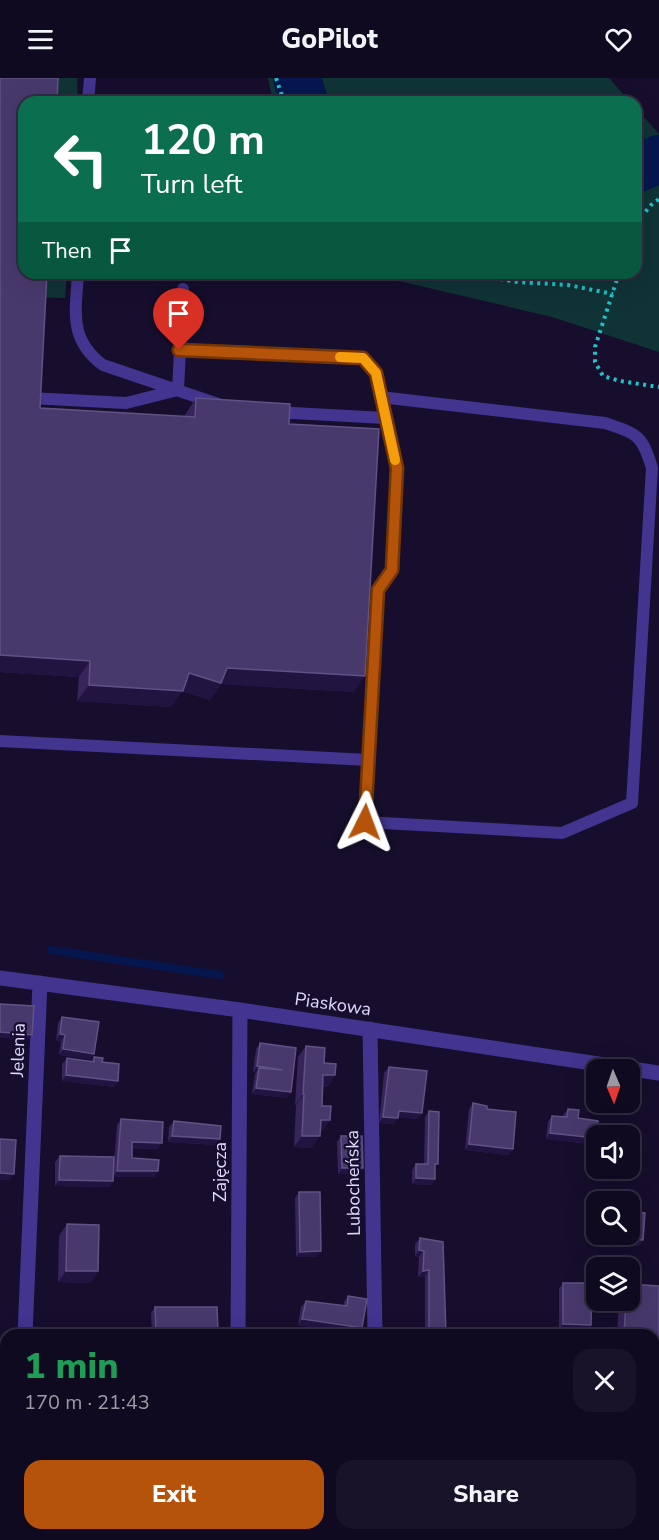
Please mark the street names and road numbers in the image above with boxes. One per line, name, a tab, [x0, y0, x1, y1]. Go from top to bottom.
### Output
street label: Piaskowa	[293, 987, 373, 1021]
street label: Jelenia	[5, 1023, 31, 1078]
street label: Lubocheńska	[340, 1130, 366, 1236]
street label: Zajęcza	[208, 1142, 232, 1202]

